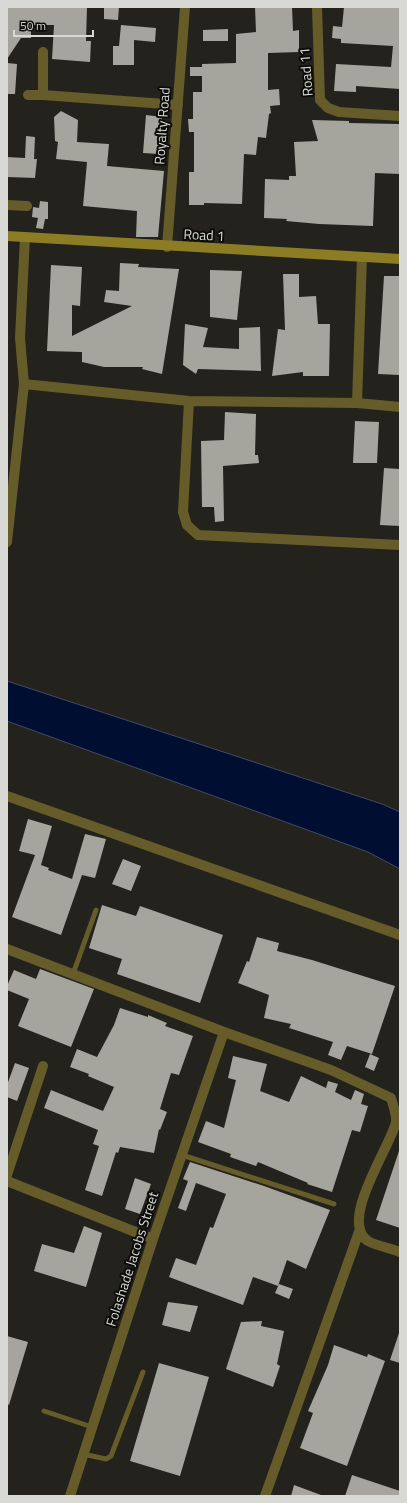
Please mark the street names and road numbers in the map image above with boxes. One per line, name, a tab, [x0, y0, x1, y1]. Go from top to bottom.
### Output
street label: Road 11	[293, 47, 318, 97]
street label: Royalty Road	[148, 86, 175, 165]
street label: Road 1	[183, 223, 225, 246]
street label: Folashade Jacobs Street	[100, 1189, 163, 1329]

